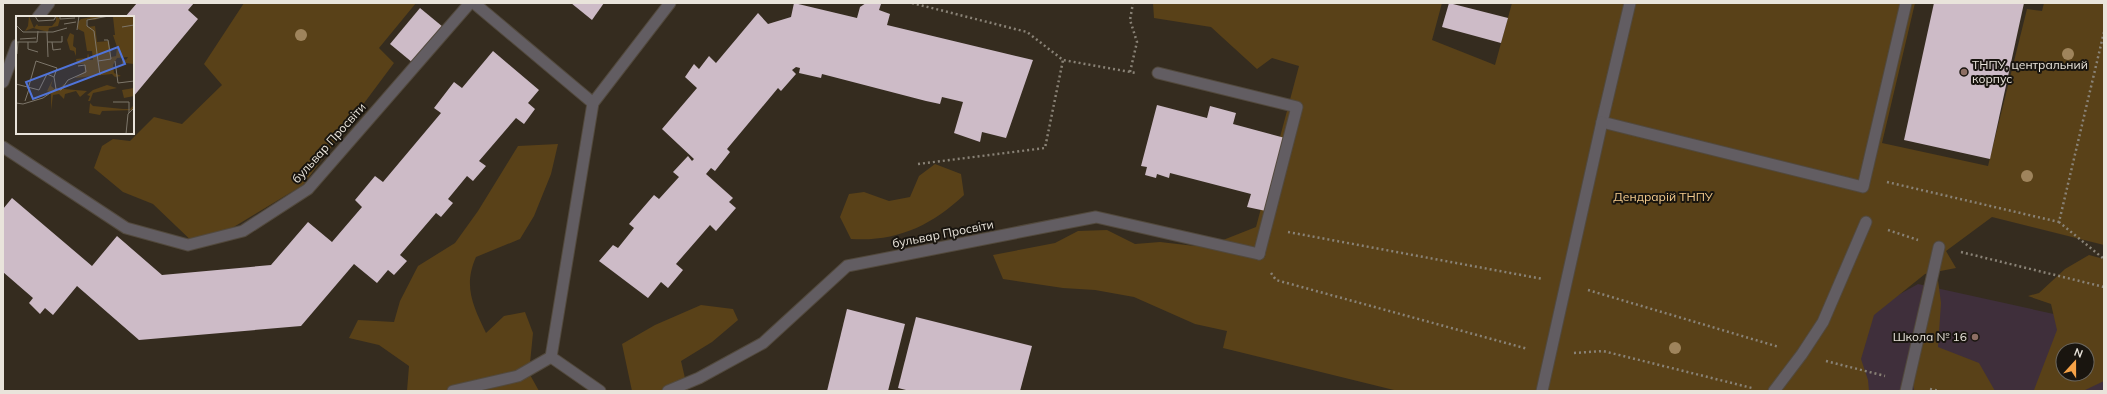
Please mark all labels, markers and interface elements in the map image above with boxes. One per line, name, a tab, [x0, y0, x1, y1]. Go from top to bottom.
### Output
inset map	[16, 16, 134, 134]
place label: ТНПУ, центральний корпус	[1972, 57, 2088, 86]
marker: ТНПУ, центральний корпус	[1959, 67, 1969, 77]
street label: бульвар Просвіти	[289, 99, 369, 186]
park label: Дендрарій ТНПУ	[1613, 189, 1713, 204]
street label: бульвар Просвіти	[891, 216, 995, 251]
place label: Школа № 16	[1893, 329, 1967, 344]
marker: Школа № 16	[1970, 332, 1980, 342]
north arrow	[2055, 342, 2095, 382]
text: N	[2072, 345, 2085, 361]

